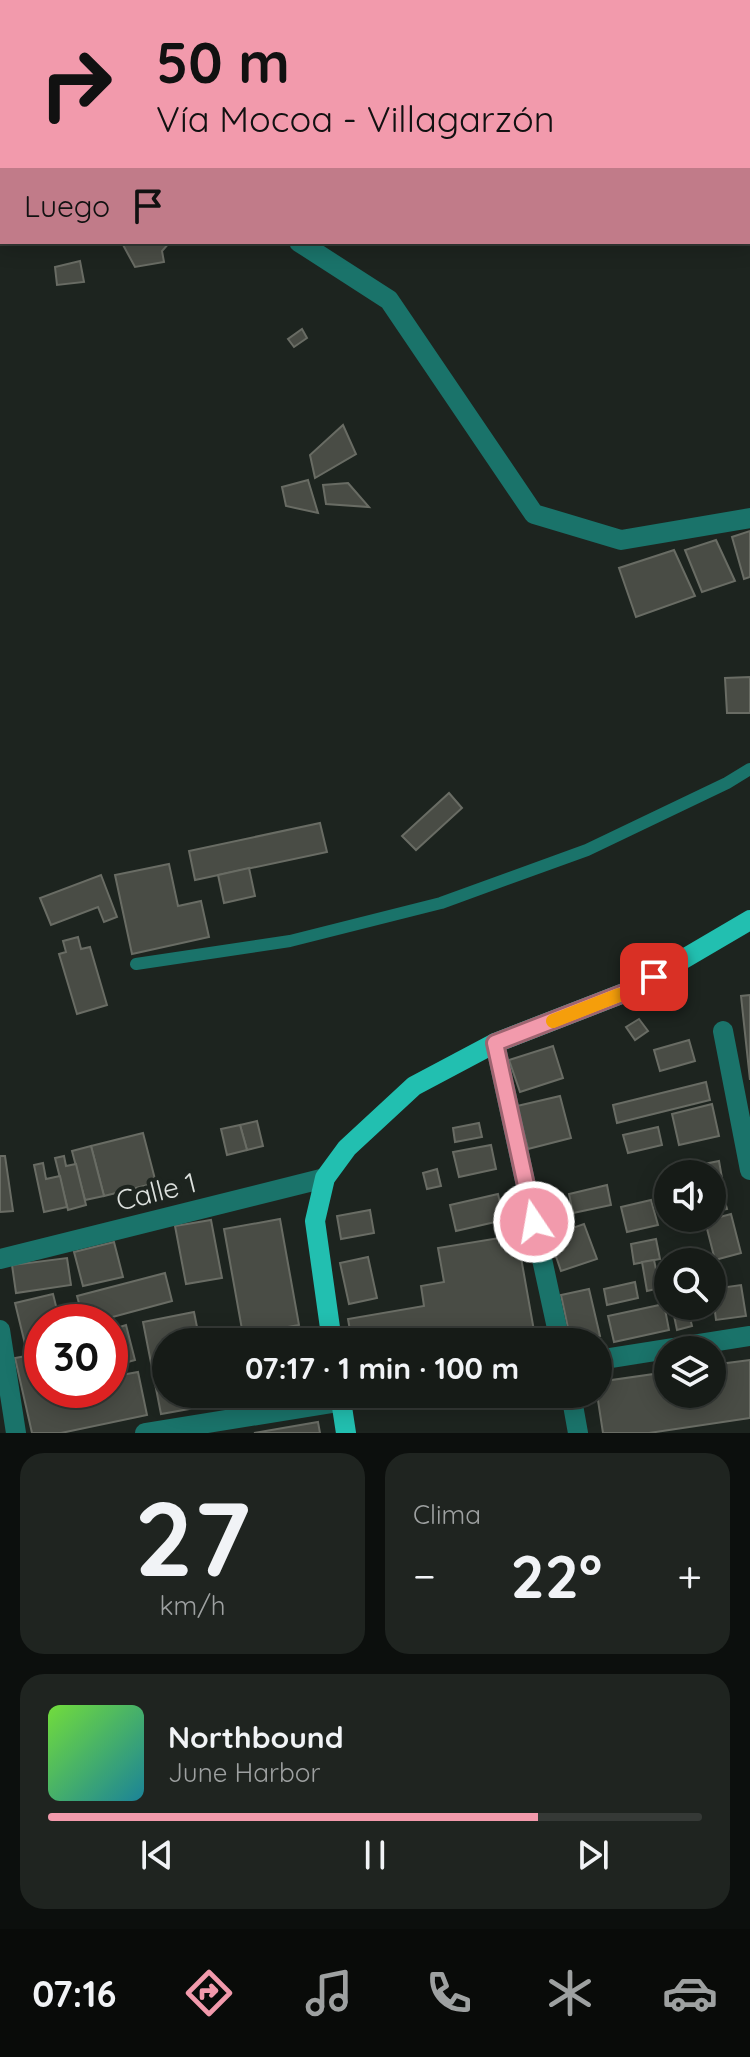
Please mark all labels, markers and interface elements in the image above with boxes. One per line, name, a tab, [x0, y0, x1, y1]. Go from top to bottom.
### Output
text: 50 m	[156, 27, 290, 97]
icon: right	[24, 32, 128, 136]
text: Vía Mocoa - Villagarzón	[156, 96, 554, 141]
icon: arrive	[126, 184, 170, 228]
text: Luego	[24, 187, 110, 225]
pin	[620, 943, 688, 1011]
icon: arrive	[632, 955, 676, 999]
map controls	[654, 1160, 726, 1408]
button: sound	[654, 1160, 726, 1232]
street label: Calle 1	[112, 1164, 200, 1218]
position arrow	[492, 1180, 576, 1264]
button: search	[654, 1248, 726, 1320]
speed limit sign: 30	[24, 1304, 128, 1408]
button: layers	[654, 1336, 726, 1408]
text: 07:17 · 1 min · 100 m	[245, 1349, 519, 1387]
text: 27	[134, 1472, 251, 1602]
text: Clima	[413, 1498, 481, 1531]
text: 22°	[511, 1538, 602, 1613]
text: −	[413, 1548, 436, 1603]
text: +	[677, 1548, 702, 1603]
text: km/h	[160, 1589, 225, 1622]
text: Northbound	[168, 1718, 344, 1756]
text: June Harbor	[168, 1756, 320, 1789]
icon: previous	[135, 1833, 179, 1877]
icon: pause	[353, 1833, 397, 1877]
icon: next	[571, 1833, 615, 1877]
icon: directions	[181, 1965, 237, 2021]
icon: music	[301, 1965, 357, 2021]
icon: phone	[421, 1965, 477, 2021]
icon: climate	[542, 1965, 598, 2021]
icon: car	[662, 1965, 718, 2021]
text: 07:16	[32, 1971, 116, 2016]

